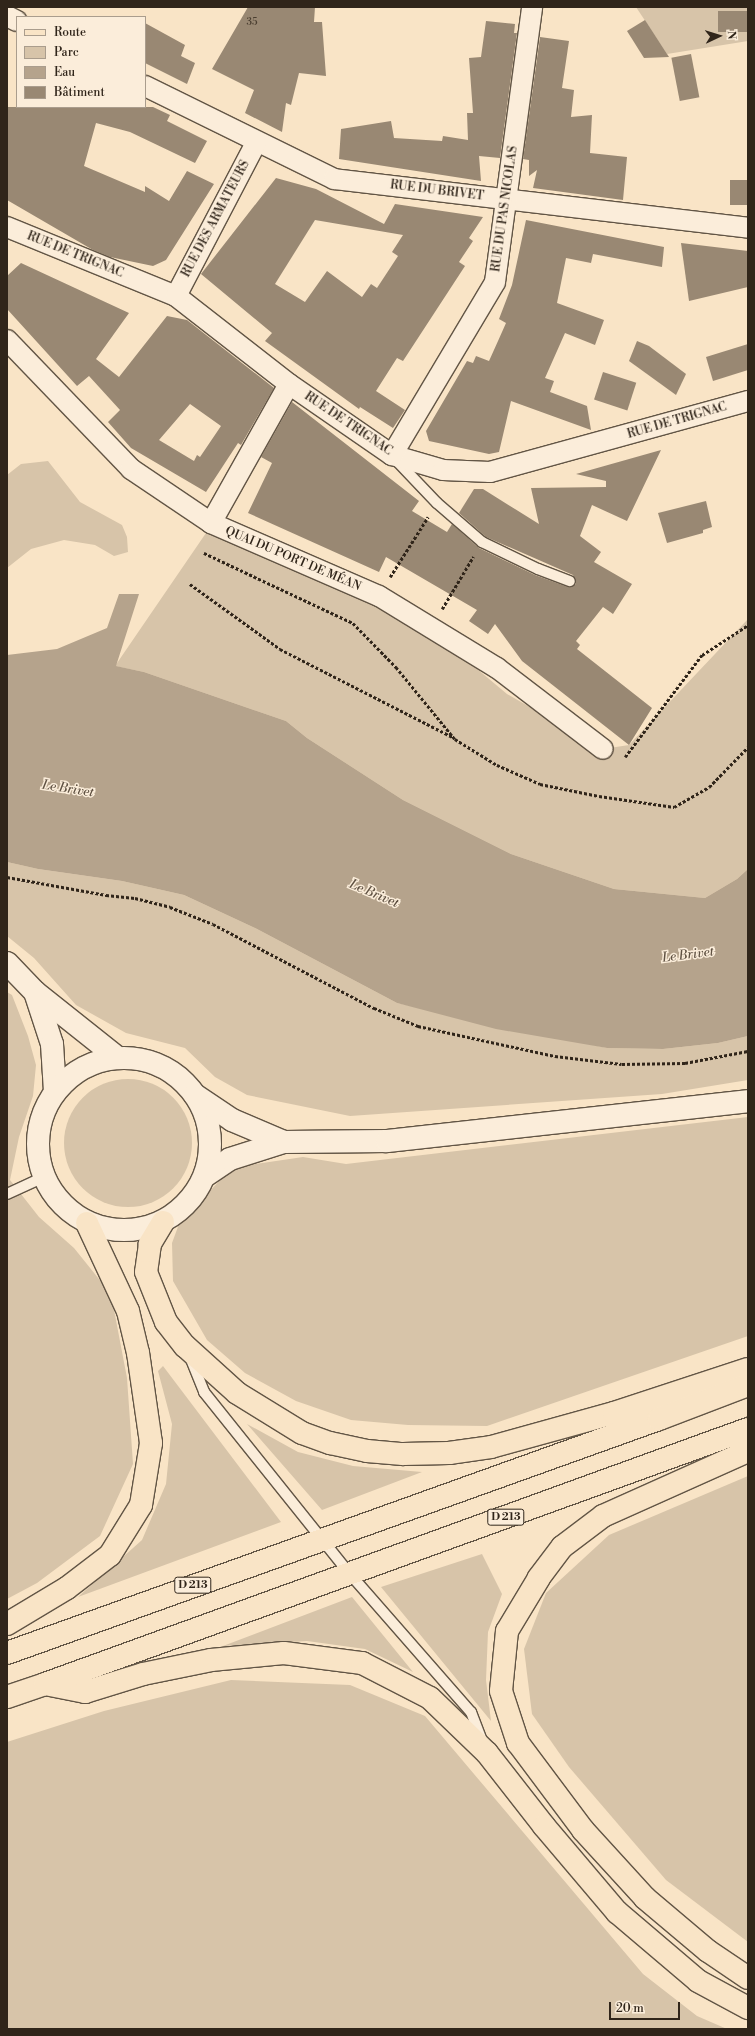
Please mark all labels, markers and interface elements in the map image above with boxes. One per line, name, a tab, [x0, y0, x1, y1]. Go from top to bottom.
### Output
legend	[16, 16, 146, 108]
north arrow	[699, 16, 739, 56]
house number: 35	[246, 17, 258, 29]
text: Route	[54, 25, 86, 40]
text: N	[724, 30, 738, 40]
text: Parc	[54, 45, 79, 60]
text: Eau	[54, 65, 75, 80]
text: Bâtiment	[54, 85, 105, 100]
street label: RUE DU PAS NICOLAS	[489, 145, 521, 273]
street label: RUE DES ARMATEURS	[179, 158, 253, 280]
street label: RUE DU BRIVET	[389, 178, 485, 204]
street label: RUE DE TRIGNAC	[25, 229, 125, 281]
street label: RUE DE TRIGNAC	[301, 389, 395, 459]
street label: RUE DE TRIGNAC	[626, 400, 728, 442]
street label: QUAI DU PORT DE MÉAN	[223, 524, 363, 594]
water label: Le Brivet	[41, 777, 95, 801]
water label: Le Brivet	[347, 877, 401, 911]
water label: Le Brivet	[661, 944, 715, 966]
road number: D 213	[487, 1508, 525, 1526]
road number: D 213	[174, 1576, 212, 1594]
scale bar	[611, 1994, 682, 2020]
text: 20 m	[616, 2001, 644, 2016]

